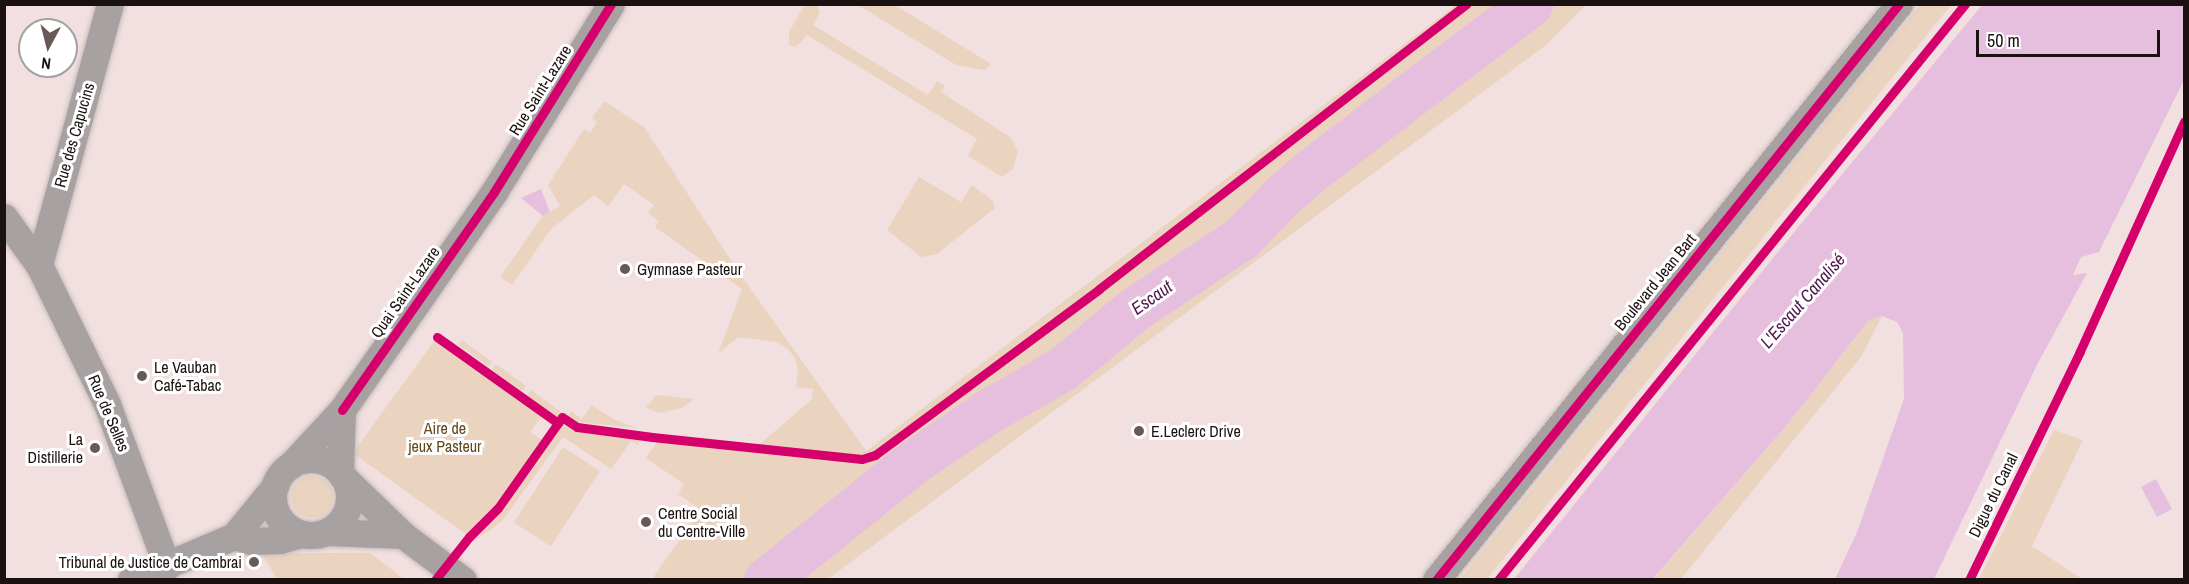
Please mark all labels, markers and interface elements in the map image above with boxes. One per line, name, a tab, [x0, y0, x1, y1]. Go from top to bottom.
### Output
north arrow	[18, 18, 78, 78]
scale bar	[1979, 18, 2164, 56]
text: 50 m	[1987, 28, 2020, 53]
street label: Rue Saint-Lazare	[505, 41, 575, 139]
text: N	[40, 52, 52, 75]
street label: Rue des Capucins	[50, 80, 98, 190]
street label: Boulevard Jean Bart	[1610, 230, 1700, 334]
street label: Quai Saint-Lazare	[366, 243, 444, 341]
water label: L'Escaut Canalisé	[1756, 249, 1850, 353]
place label: Gymnase Pasteur	[637, 259, 742, 279]
marker: Gymnase Pasteur	[618, 262, 632, 276]
water label: Escaut	[1127, 276, 1177, 320]
place label: Le Vauban Café-Tabac	[154, 357, 221, 395]
marker: Le Vauban Café-Tabac	[135, 369, 149, 383]
street label: Rue de Selles	[84, 372, 134, 454]
park label: Aire de jeux Pasteur	[409, 418, 481, 456]
place label: E.Leclerc Drive	[1151, 421, 1241, 441]
marker: E.Leclerc Drive	[1132, 424, 1146, 438]
place label: La Distillerie	[28, 429, 83, 467]
marker: La Distillerie	[88, 441, 102, 455]
street label: Digue du Canal	[1964, 450, 2022, 540]
place label: Centre Social du Centre-Ville	[658, 503, 745, 541]
marker: Centre Social du Centre-Ville	[639, 515, 653, 529]
place label: Tribunal de Justice de Cambrai	[59, 552, 242, 572]
marker: Tribunal de Justice de Cambrai	[247, 555, 261, 569]

